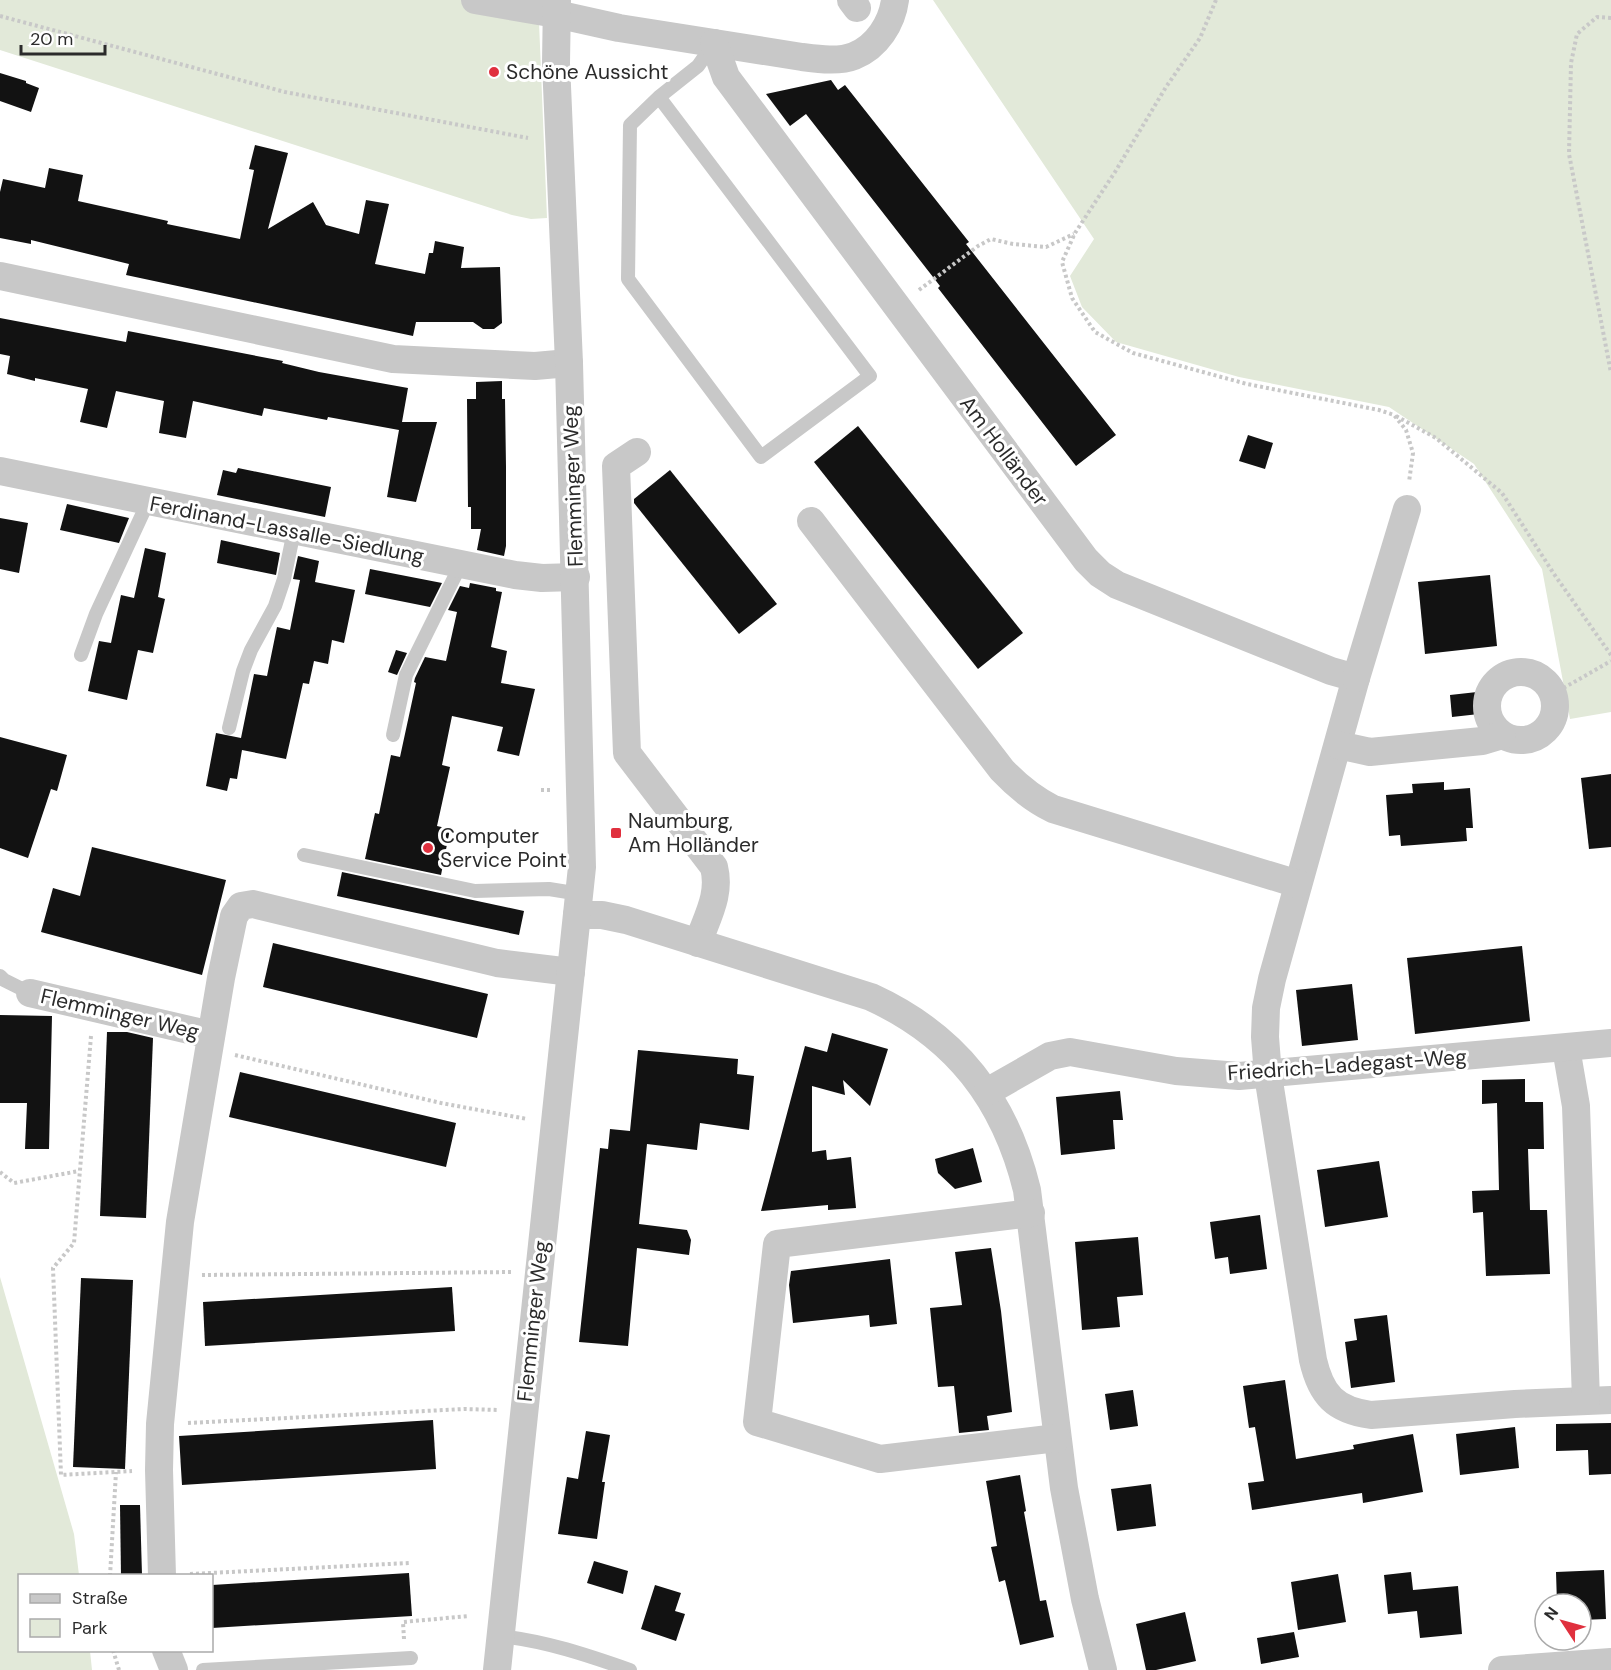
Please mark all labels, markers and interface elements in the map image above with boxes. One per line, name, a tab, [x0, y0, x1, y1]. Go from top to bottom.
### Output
scale bar	[21, 18, 105, 56]
text: 20 m	[30, 27, 73, 51]
place label: Schöne Aussicht	[506, 58, 668, 86]
marker: Schöne Aussicht	[487, 65, 501, 79]
street label: Am Holländer	[953, 390, 1055, 512]
street label: Flemminger Weg	[556, 404, 590, 567]
street label: Ferdinand-Lassalle-Siedlung	[147, 490, 427, 570]
place label: Naumburg, Am Holländer	[628, 807, 759, 859]
place label: Computer Service Point	[440, 822, 567, 874]
marker: Naumburg, Am Holländer	[609, 826, 623, 840]
marker: Computer Service Point	[421, 841, 435, 855]
street label: Flemminger Weg	[38, 982, 202, 1046]
street label: Friedrich-Ladegast-Weg	[1226, 1043, 1468, 1087]
street label: Flemminger Weg	[511, 1239, 555, 1403]
legend	[18, 1574, 213, 1652]
text: Straße	[72, 1586, 128, 1610]
north arrow	[1533, 1592, 1593, 1652]
text: N	[1539, 1603, 1563, 1624]
text: Park	[72, 1616, 108, 1640]

